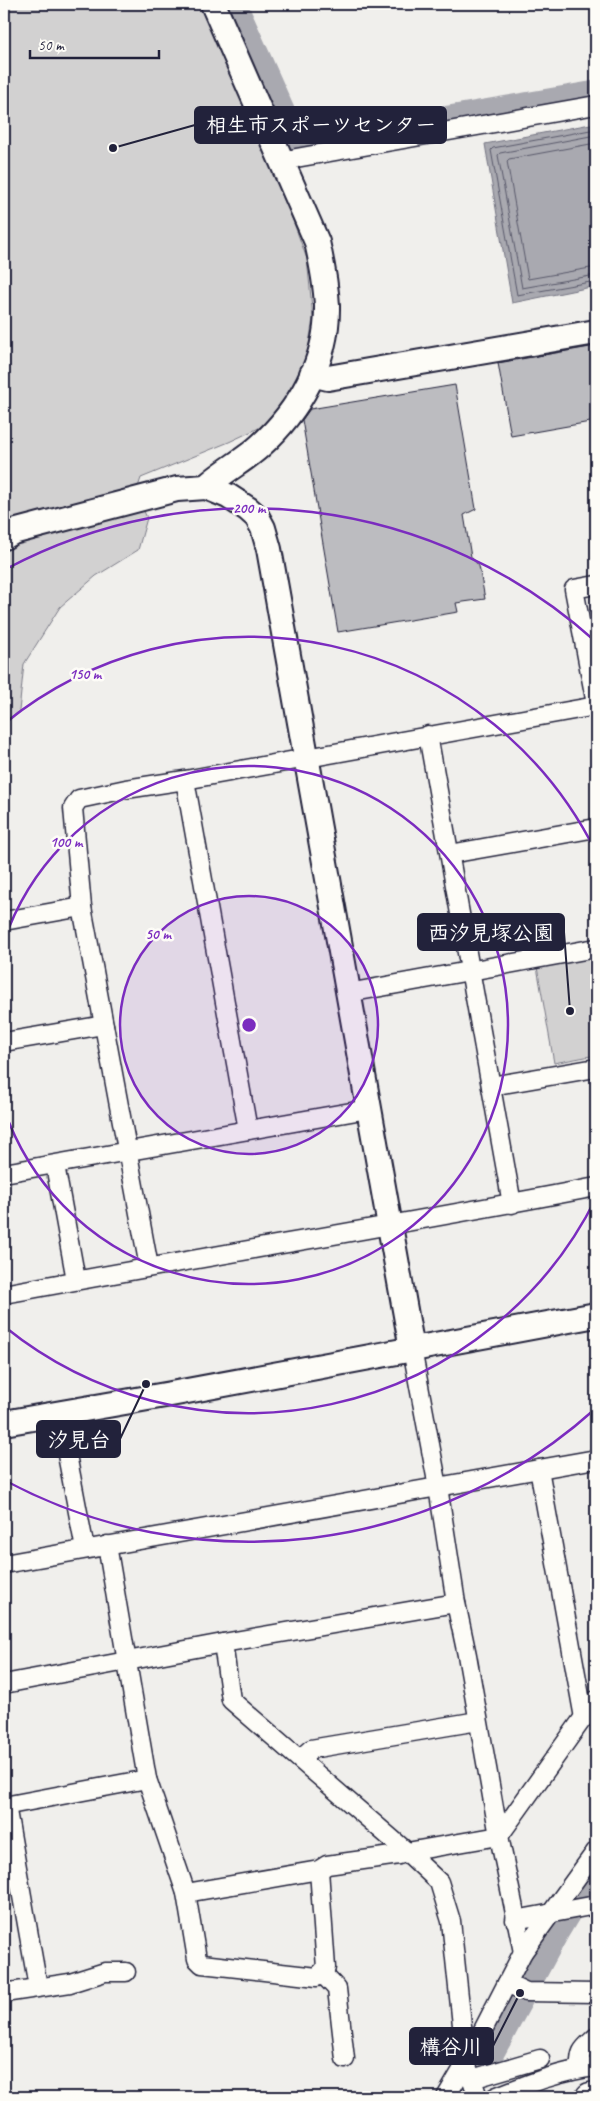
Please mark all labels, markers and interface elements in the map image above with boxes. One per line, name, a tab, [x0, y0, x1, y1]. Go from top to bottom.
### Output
scale bar	[30, 28, 159, 60]
text: 50 m	[38, 36, 65, 55]
callout: 相生市スポーツセンター	[195, 107, 446, 143]
text: 相生市スポーツセンター	[206, 112, 436, 138]
text: 200 m	[233, 499, 267, 518]
text: 150 m	[69, 665, 103, 684]
text: 100 m	[50, 833, 84, 852]
callout: 西汐見塚公園	[418, 914, 564, 950]
text: 西汐見塚公園	[428, 920, 554, 946]
text: 50 m	[145, 925, 172, 944]
centre of rings	[240, 1016, 258, 1034]
callout: 汐見台	[37, 1421, 120, 1457]
text: 汐見台	[48, 1427, 111, 1453]
callout: 構谷川	[410, 2028, 493, 2064]
text: 構谷川	[420, 2034, 483, 2060]

